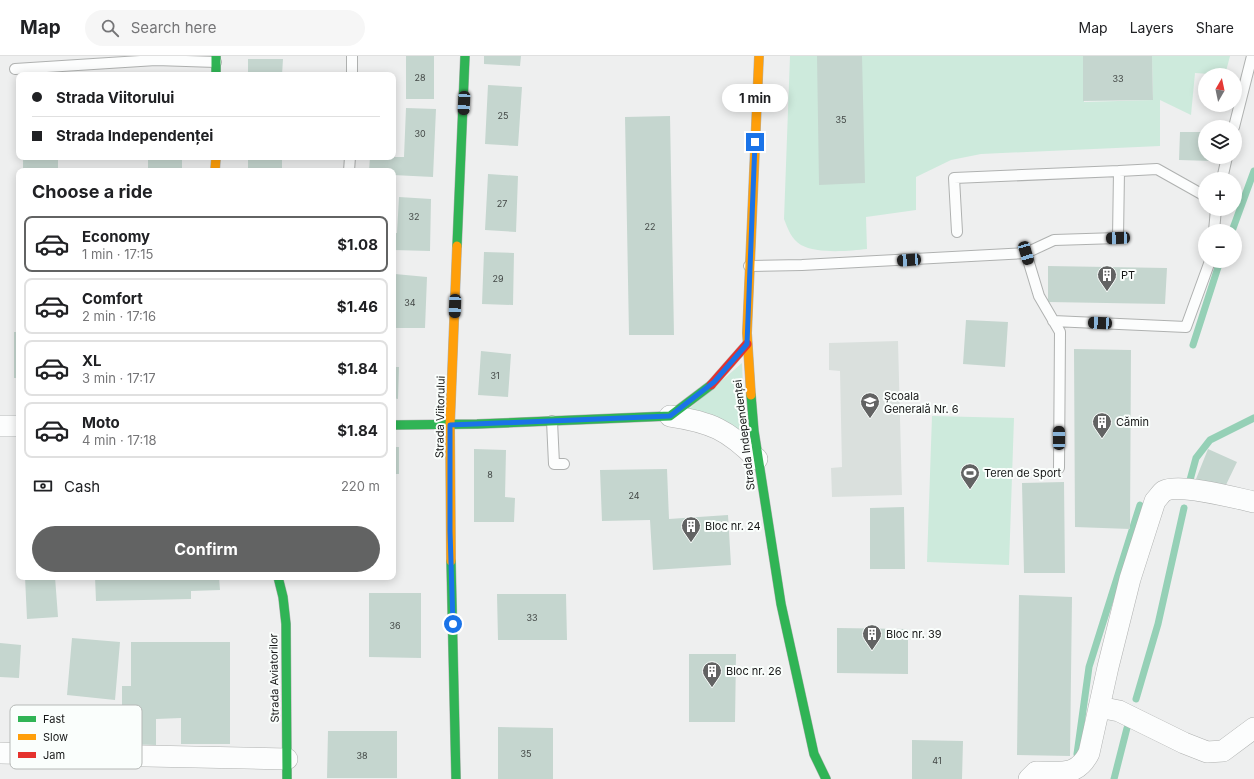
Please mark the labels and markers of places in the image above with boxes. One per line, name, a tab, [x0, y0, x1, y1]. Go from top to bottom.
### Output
building icon: PT	[1096, 264, 1118, 292]
place label: PT	[1121, 268, 1135, 282]
place label: Școala Generală Nr. 6	[884, 389, 959, 416]
school or university icon: Școala Generală Nr. 6	[859, 391, 881, 419]
building icon: Cămin	[1091, 411, 1113, 439]
place label: Cămin	[1116, 415, 1149, 429]
sports icon: Teren de Sport	[959, 462, 981, 490]
place label: Teren de Sport	[984, 466, 1062, 480]
building icon: Bloc nr. 24	[680, 515, 702, 543]
place label: Bloc nr. 24	[705, 519, 761, 533]
building icon: Bloc nr. 39	[861, 623, 883, 651]
place label: Bloc nr. 39	[886, 627, 942, 641]
building icon: Bloc nr. 26	[701, 660, 723, 688]
place label: Bloc nr. 26	[726, 664, 782, 678]

